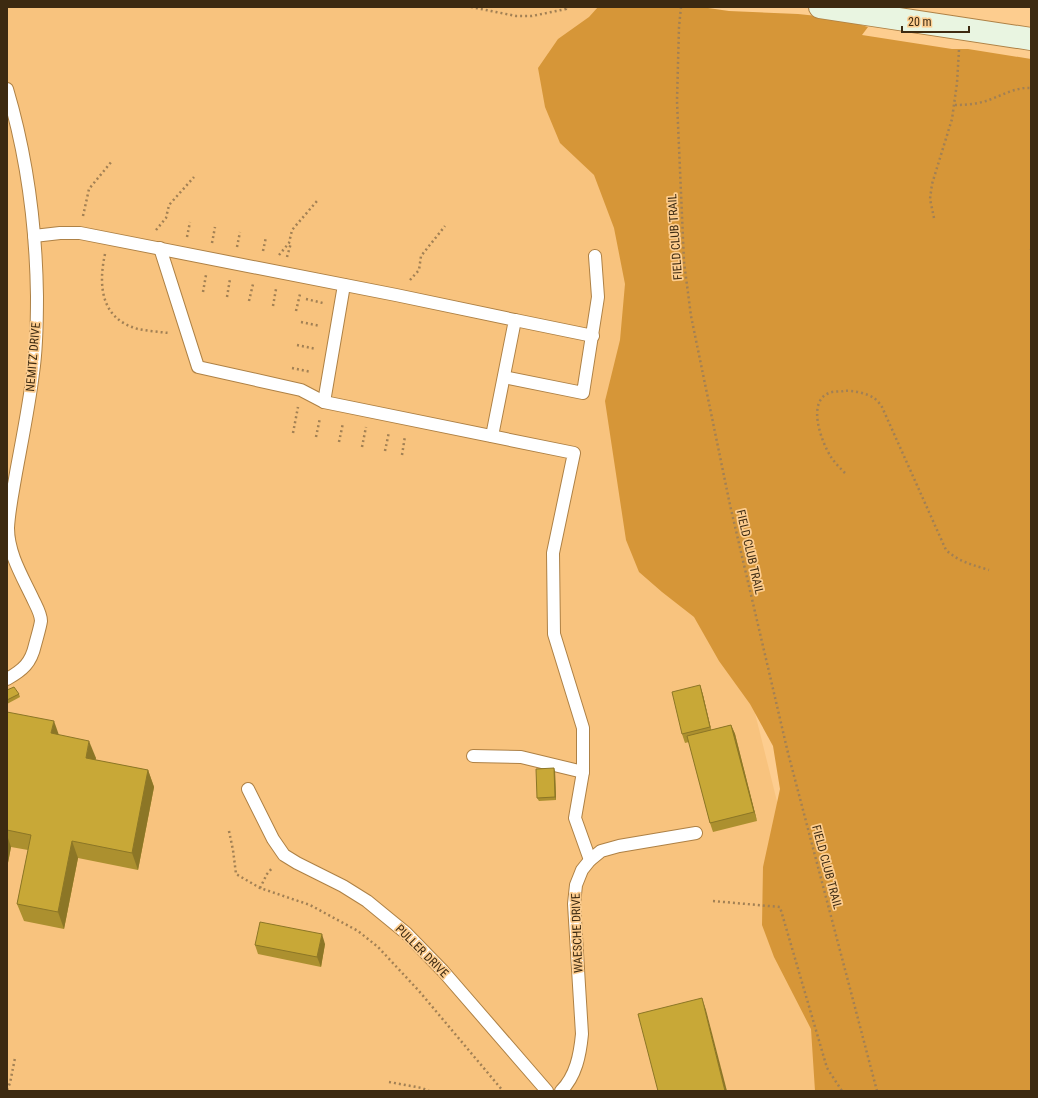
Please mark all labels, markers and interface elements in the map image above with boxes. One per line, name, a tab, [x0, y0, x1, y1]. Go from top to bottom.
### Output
scale bar	[902, 8, 969, 34]
text: 20 m	[908, 15, 932, 29]
street label: FIELD CLUB TRAIL	[665, 193, 685, 281]
street label: NEMITZ DRIVE	[23, 322, 43, 392]
street label: FIELD CLUB TRAIL	[733, 508, 767, 596]
street label: FIELD CLUB TRAIL	[809, 824, 845, 911]
street label: WAESCHE DRIVE	[569, 893, 585, 973]
street label: PULLER DRIVE	[393, 922, 451, 980]

